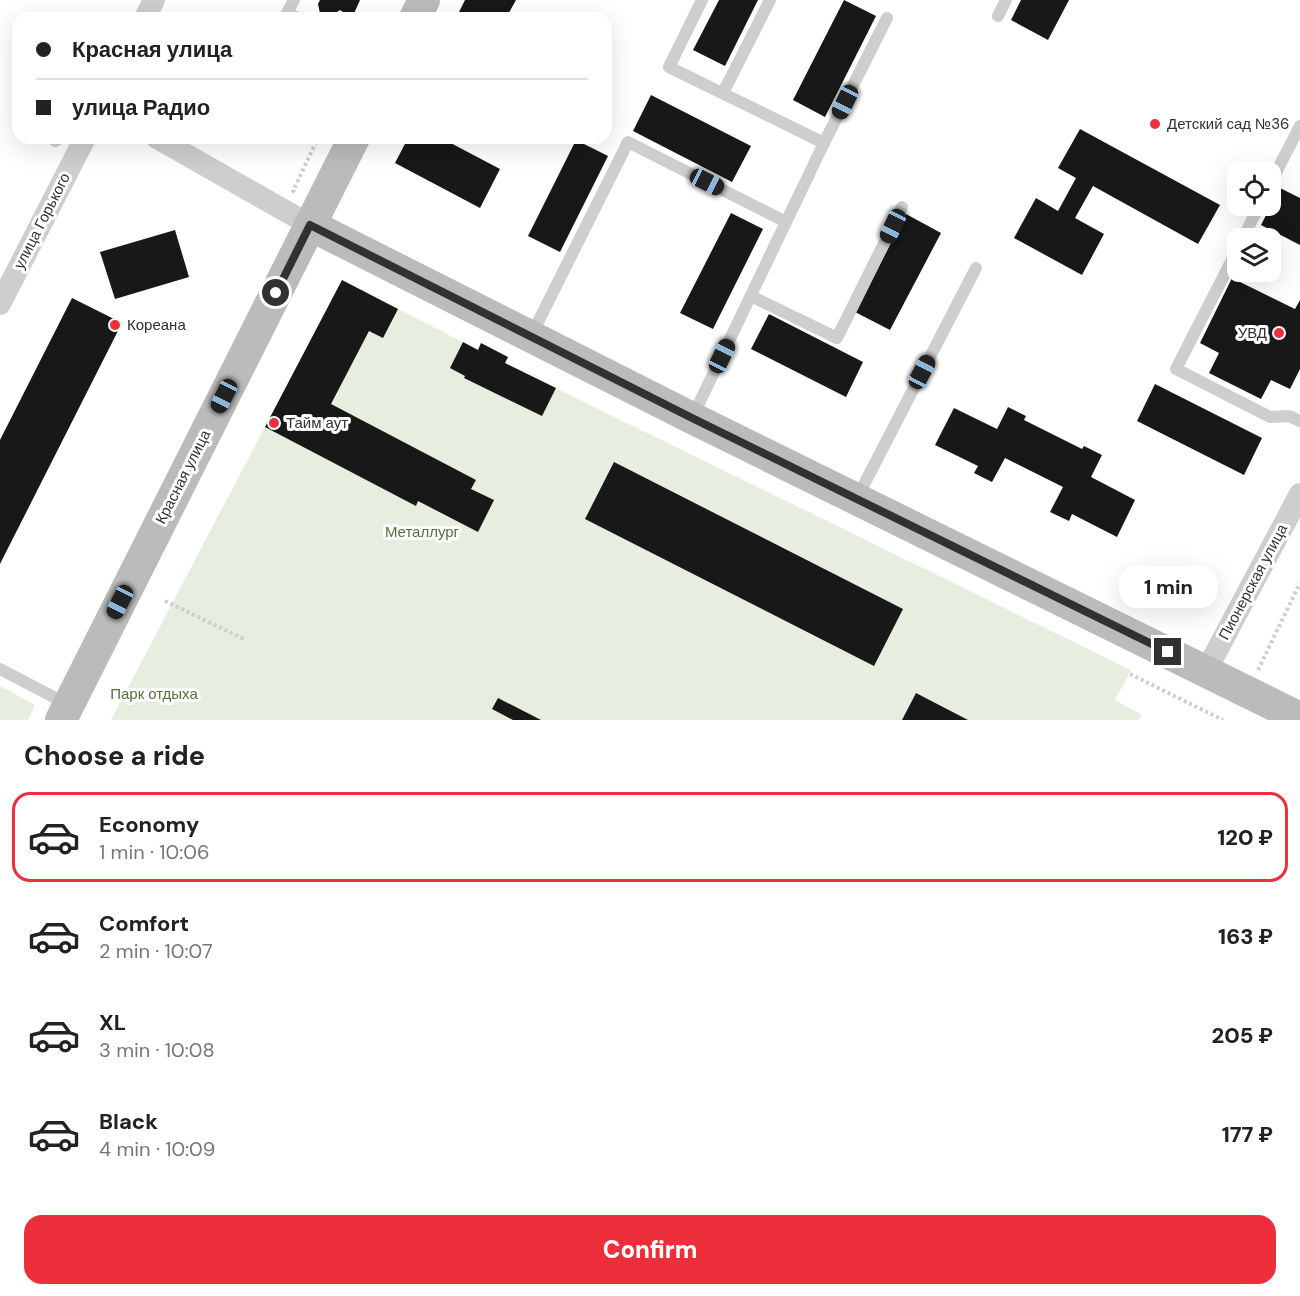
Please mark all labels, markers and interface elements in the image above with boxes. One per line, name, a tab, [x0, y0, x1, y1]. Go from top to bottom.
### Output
text: Красная улица	[72, 35, 232, 64]
car	[829, 82, 861, 122]
text: улица Радио	[72, 93, 210, 122]
place label: Детский сад №36	[1167, 114, 1289, 134]
marker: Детский сад №36	[1148, 117, 1162, 131]
map controls	[1227, 162, 1281, 282]
button: locate	[1227, 162, 1281, 216]
car	[687, 166, 727, 198]
street label: улица Горького	[9, 170, 75, 272]
car	[877, 206, 909, 246]
button: layers	[1227, 228, 1281, 282]
route start	[262, 279, 289, 306]
place label: Кореана	[127, 315, 186, 335]
marker: Кореана	[108, 318, 122, 332]
place label: УВД	[1238, 323, 1267, 343]
marker: УВД	[1272, 326, 1286, 340]
car	[706, 336, 738, 376]
car	[906, 352, 938, 392]
car	[208, 376, 240, 416]
place label: Тайм аут	[286, 413, 348, 433]
marker: Тайм аут	[267, 416, 281, 430]
street label: Красная улица	[151, 426, 216, 527]
street label: Пионерская улица	[1214, 520, 1292, 643]
park label: Металлург	[385, 522, 460, 542]
callout: 1 min	[1118, 565, 1218, 607]
text: 1 min	[1144, 574, 1193, 600]
car	[104, 582, 136, 622]
route end	[1154, 638, 1181, 665]
park label: Парк отдыха	[110, 684, 198, 704]
text: Choose a ride	[24, 738, 205, 773]
icon: car	[27, 810, 81, 864]
text: Economy	[99, 810, 199, 839]
text: 120 ₽	[1217, 823, 1273, 852]
text: 1 min · 10:06	[99, 839, 209, 865]
icon: car	[27, 909, 81, 963]
text: Comfort	[99, 909, 189, 938]
text: 163 ₽	[1218, 922, 1273, 951]
text: 2 min · 10:07	[99, 938, 213, 964]
icon: car	[27, 1008, 81, 1062]
text: XL	[99, 1008, 126, 1037]
text: 205 ₽	[1212, 1021, 1273, 1050]
text: 3 min · 10:08	[99, 1037, 215, 1063]
icon: car	[27, 1107, 81, 1161]
text: Black	[99, 1107, 158, 1136]
text: 177 ₽	[1222, 1120, 1273, 1149]
text: 4 min · 10:09	[99, 1136, 215, 1162]
button: Confirm	[24, 1215, 1276, 1284]

